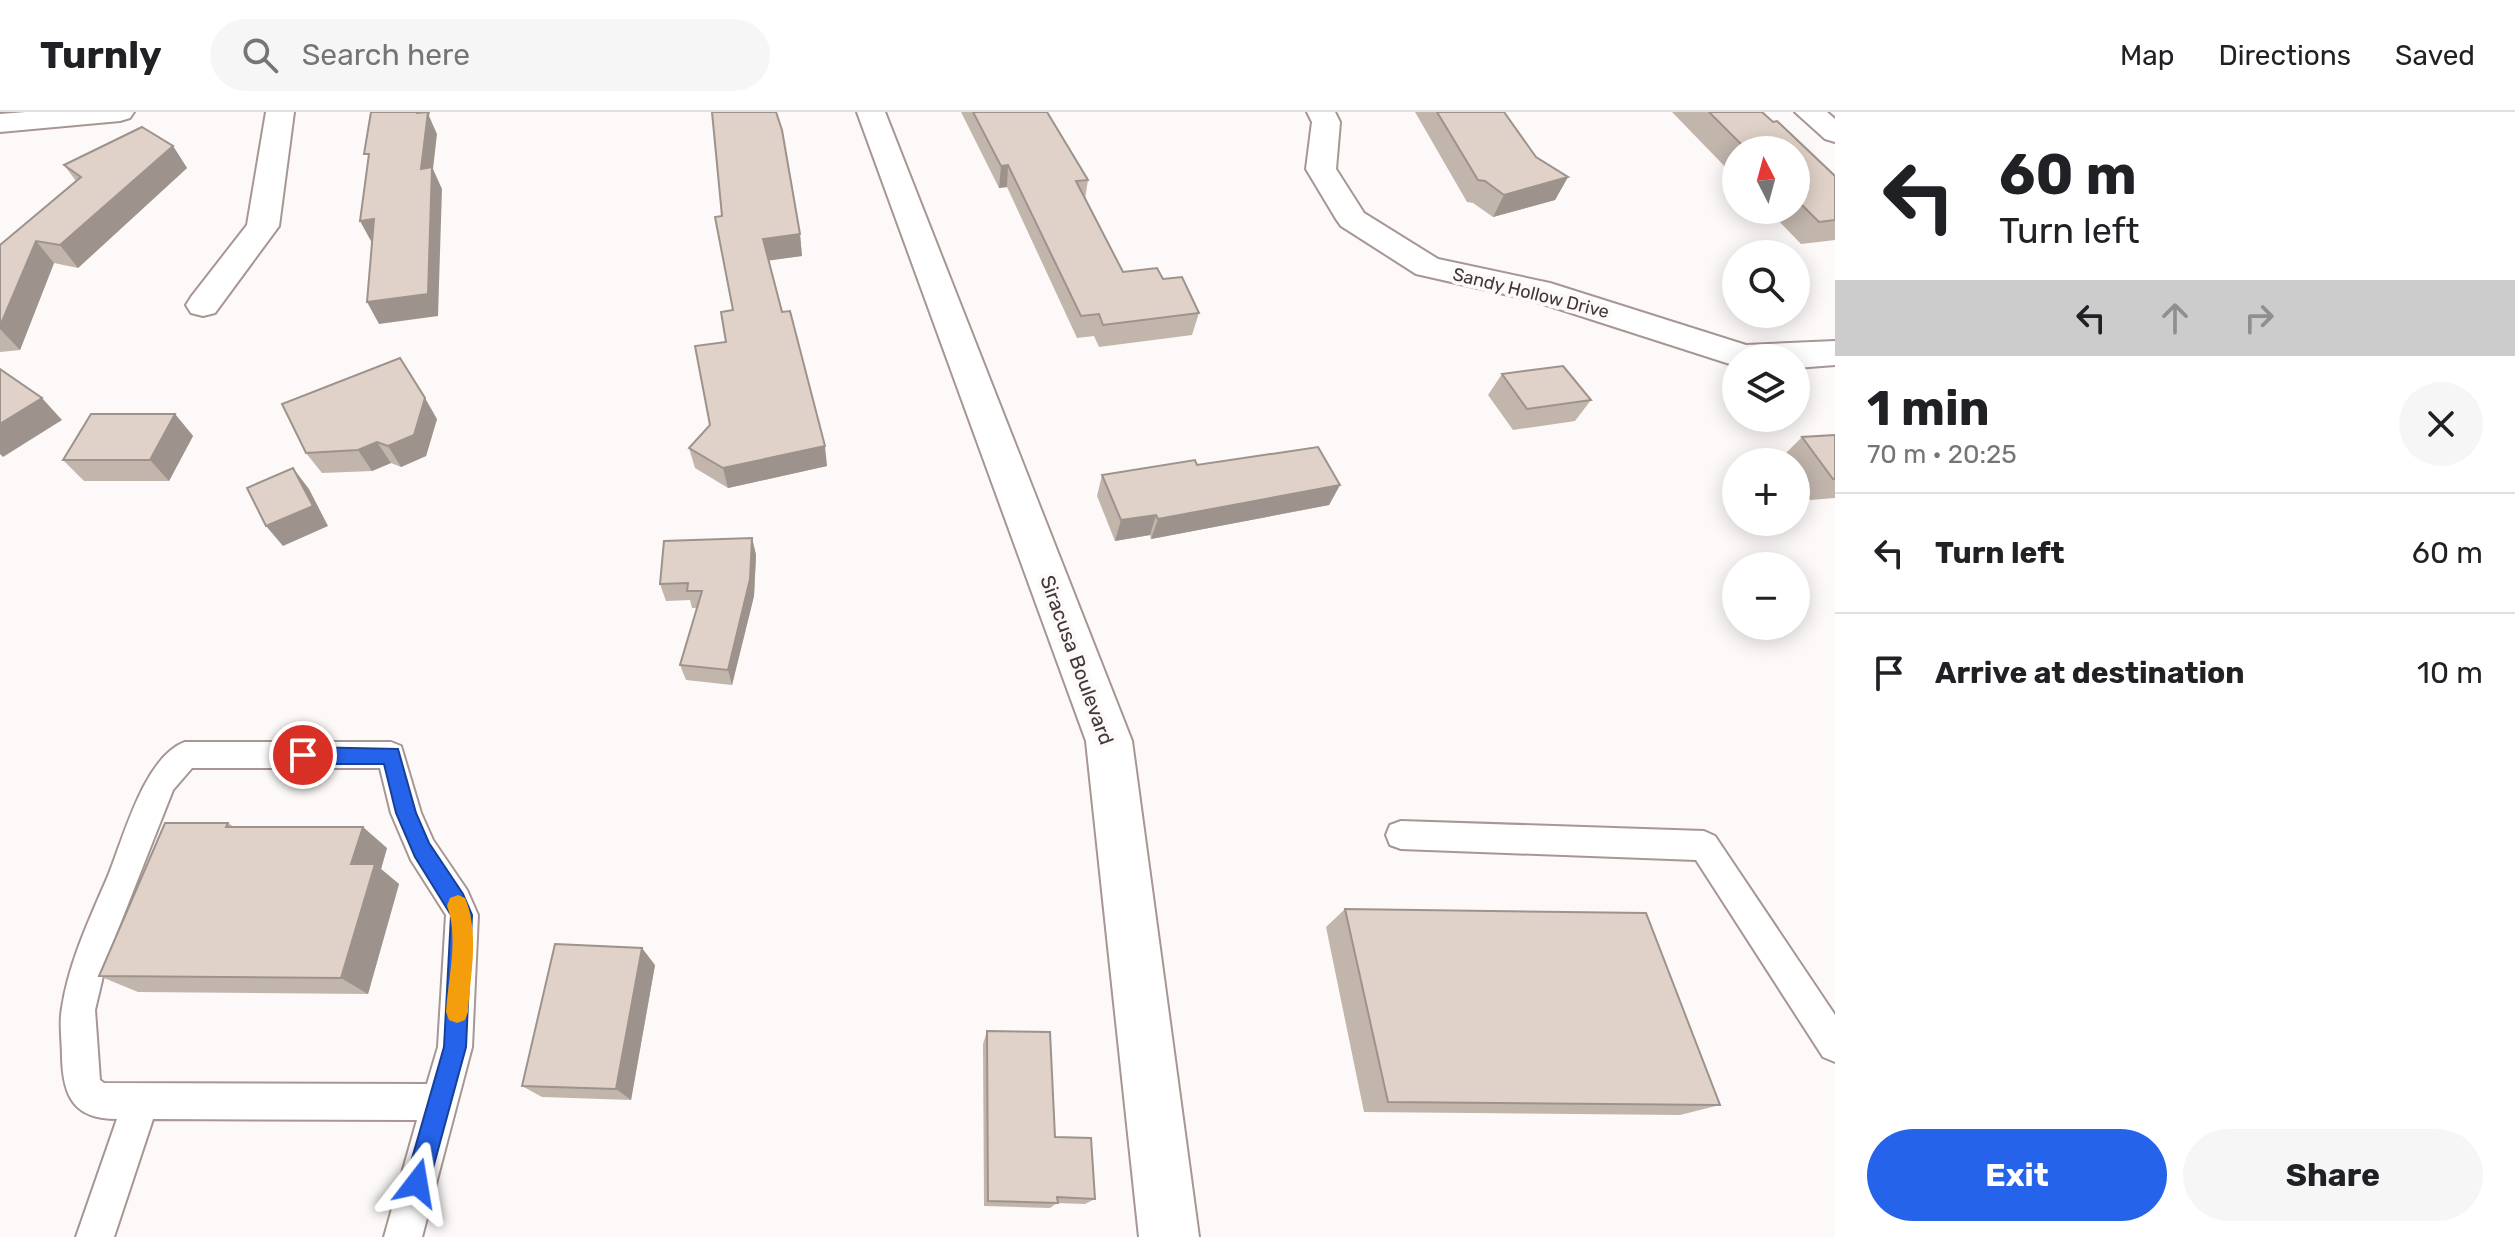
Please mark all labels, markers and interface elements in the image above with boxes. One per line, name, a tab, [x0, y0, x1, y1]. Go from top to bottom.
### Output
search box	[210, 19, 770, 91]
text: Turnly	[40, 32, 162, 78]
icon: search	[238, 33, 282, 77]
text: Search here	[302, 37, 470, 73]
text: Map	[2120, 39, 2174, 72]
text: Directions	[2218, 39, 2351, 72]
text: Saved	[2395, 39, 2475, 72]
north arrow	[1722, 136, 1810, 224]
map controls	[1722, 136, 1810, 640]
text: 60 m	[1999, 142, 2137, 208]
icon: left	[1867, 144, 1971, 248]
text: Turn left	[1999, 209, 2140, 252]
button: search	[1722, 240, 1810, 328]
street label: Sandy Hollow Drive	[1451, 263, 1611, 323]
icon: left	[2069, 296, 2113, 340]
icon: ahead	[2153, 296, 2197, 340]
icon: right	[2237, 296, 2281, 340]
button: layers	[1722, 344, 1810, 432]
text: 1 min	[1867, 380, 1990, 437]
button: close	[2399, 382, 2483, 466]
text: 70 m · 20:25	[1867, 439, 2017, 470]
button: +	[1722, 448, 1810, 536]
icon: left	[1867, 531, 1911, 575]
text: Turn left	[1935, 535, 2065, 571]
text: 60 m	[2412, 535, 2483, 571]
button: −	[1722, 552, 1810, 640]
street label: Siracusa Boulevard	[1035, 572, 1119, 748]
icon: arrive	[1867, 651, 1911, 695]
text: Arrive at destination	[1935, 655, 2245, 691]
text: 10 m	[2417, 655, 2483, 691]
pin	[269, 721, 337, 789]
icon: arrive	[281, 733, 325, 777]
button: Exit	[1867, 1129, 2167, 1221]
button: Share	[2183, 1129, 2483, 1221]
position arrow	[375, 1141, 459, 1225]

